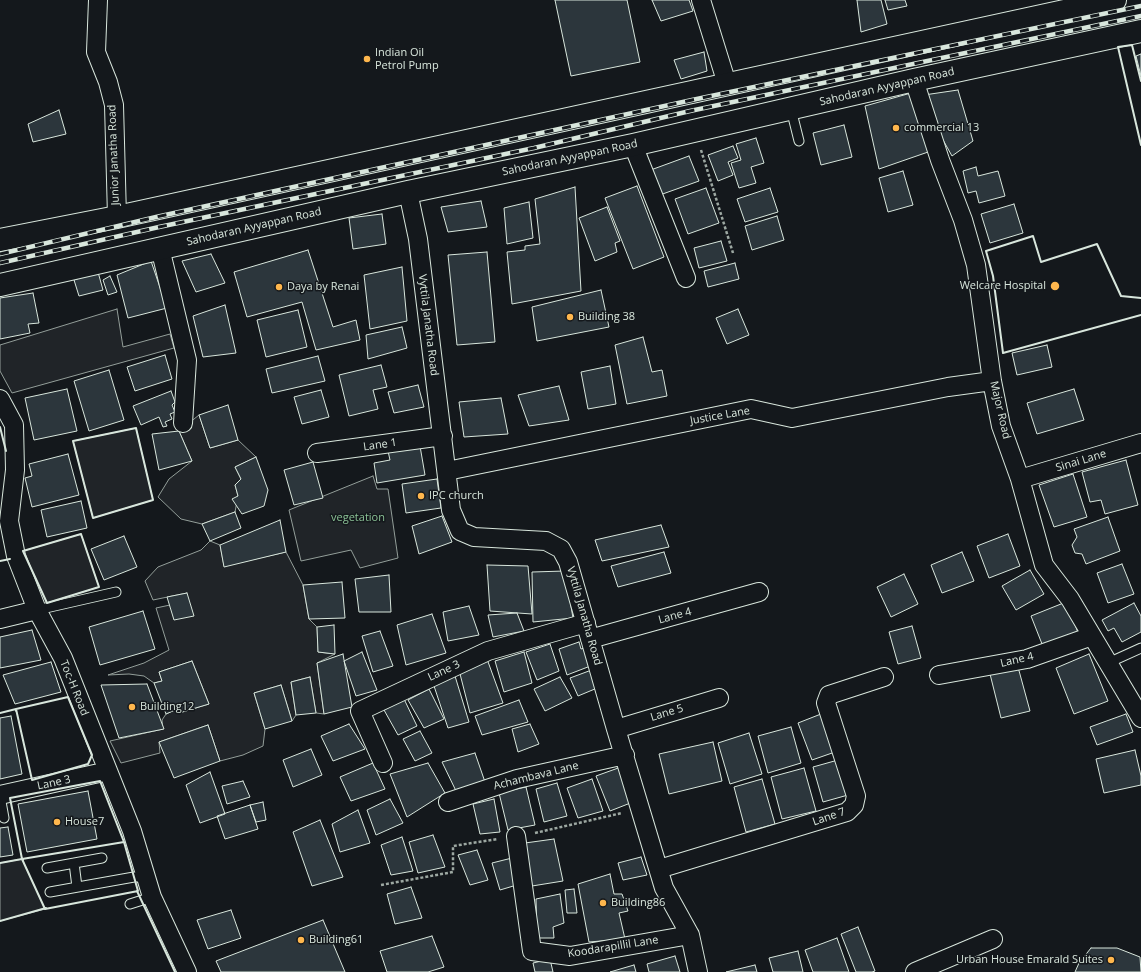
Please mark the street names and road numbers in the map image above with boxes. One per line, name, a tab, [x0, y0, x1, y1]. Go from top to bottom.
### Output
street label: Sahodaran Ayyappan Road	[818, 65, 956, 109]
street label: Junior Janatha Road	[106, 104, 122, 206]
street label: Sahodaran Ayyappan Road	[501, 137, 639, 179]
street label: Sahodaran Ayyappan Road	[185, 205, 323, 249]
street label: Vyttila Janatha Road	[415, 273, 441, 377]
street label: Major Road	[987, 380, 1013, 440]
street label: Justice Lane	[689, 404, 751, 428]
street label: Lane 1	[362, 436, 398, 454]
street label: Sinai Lane	[1054, 447, 1108, 475]
street label: Vyttila Janatha Road	[564, 565, 604, 667]
street label: Lane 4	[657, 605, 693, 627]
street label: Lane 4	[999, 650, 1035, 670]
street label: Toc-H Road	[57, 658, 91, 718]
street label: Lane 3	[426, 658, 462, 684]
street label: Lane 5	[649, 702, 685, 724]
street label: Achambava Lane	[492, 759, 580, 793]
street label: Lane 3	[36, 773, 72, 793]
street label: Lane 7	[811, 805, 847, 829]
street label: Koodarapillil Lane	[567, 933, 659, 961]

